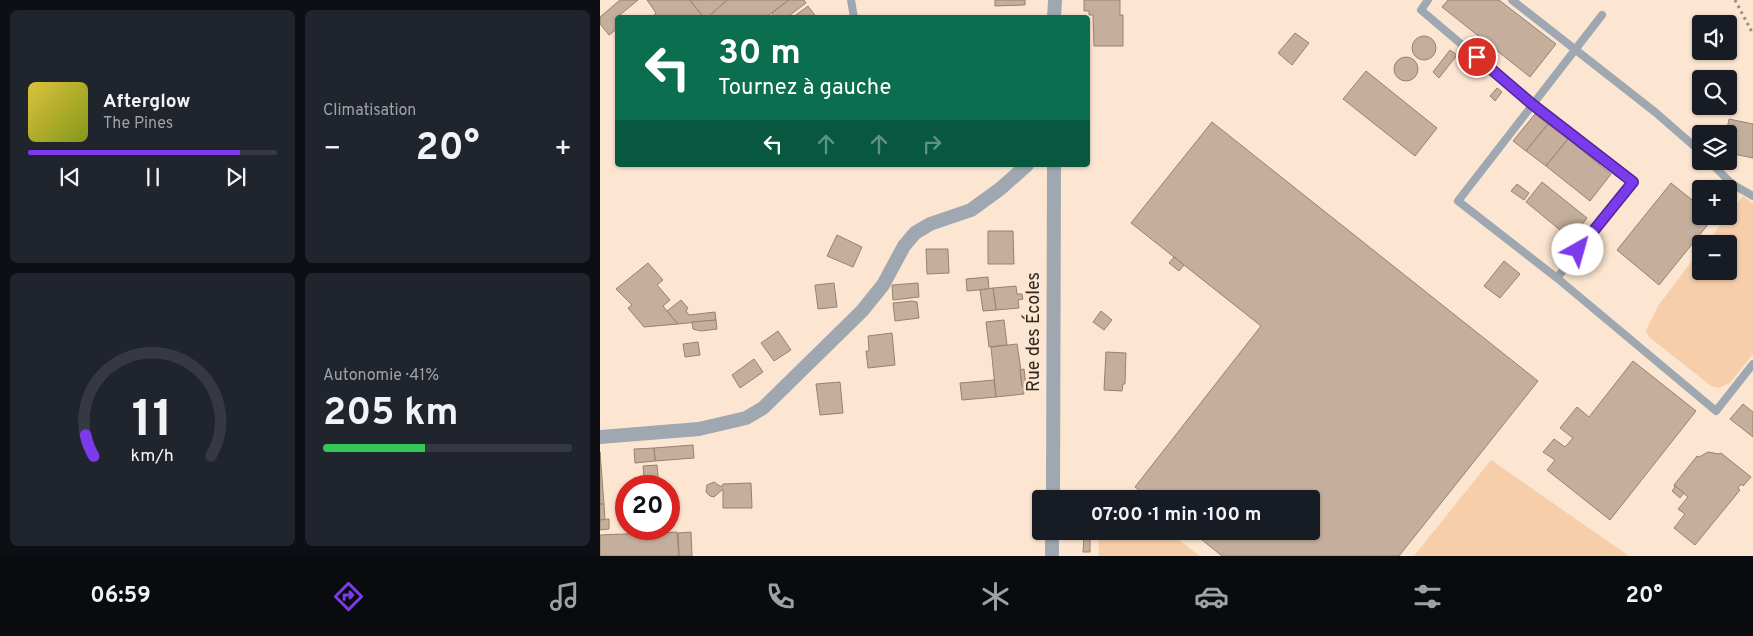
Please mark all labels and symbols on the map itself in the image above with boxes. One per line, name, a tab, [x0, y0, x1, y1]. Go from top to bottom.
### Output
pin	[1456, 36, 1498, 78]
position arrow	[1551, 223, 1603, 275]
street label: Rue des Écoles	[1021, 272, 1046, 392]
speed limit sign: 20	[615, 475, 680, 540]

